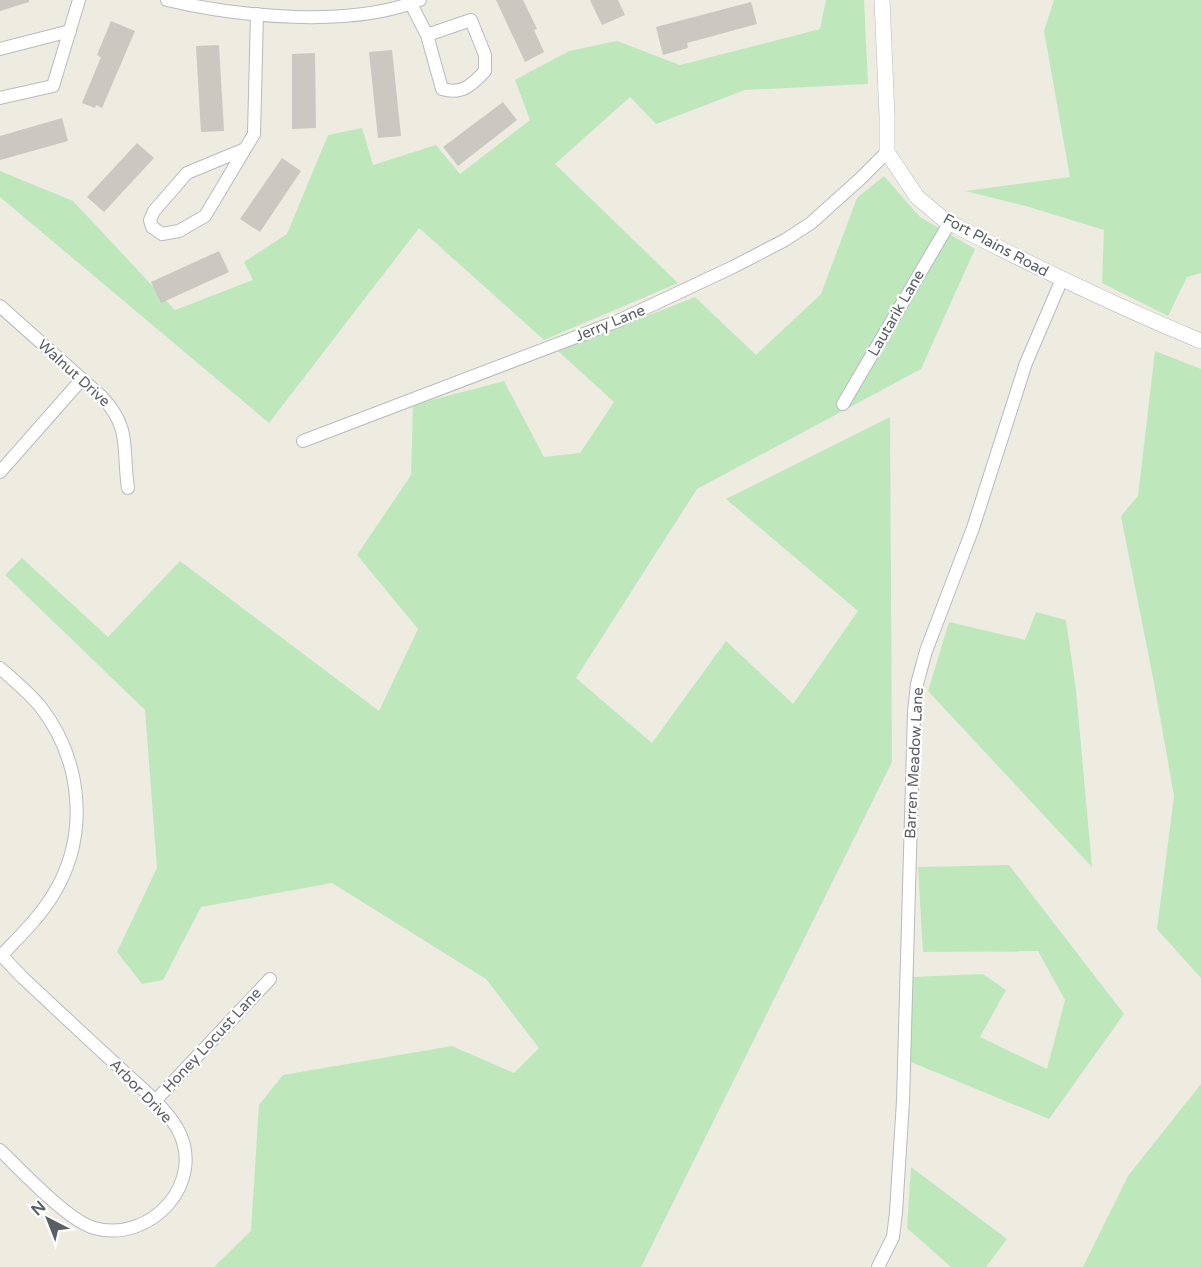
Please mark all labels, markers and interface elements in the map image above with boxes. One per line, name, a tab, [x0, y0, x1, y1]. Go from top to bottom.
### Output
street label: Fort Plains Road	[940, 210, 1052, 280]
street label: Lautarik Lane	[864, 267, 928, 359]
street label: Jerry Lane	[572, 301, 648, 345]
street label: Walnut Drive	[34, 336, 114, 410]
street label: Barren Meadow Lane	[901, 687, 927, 839]
street label: Honey Locust Lane	[159, 984, 265, 1096]
street label: Arbor Drive	[106, 1055, 176, 1127]
north arrow	[18, 1189, 78, 1249]
text: N	[27, 1197, 50, 1220]

